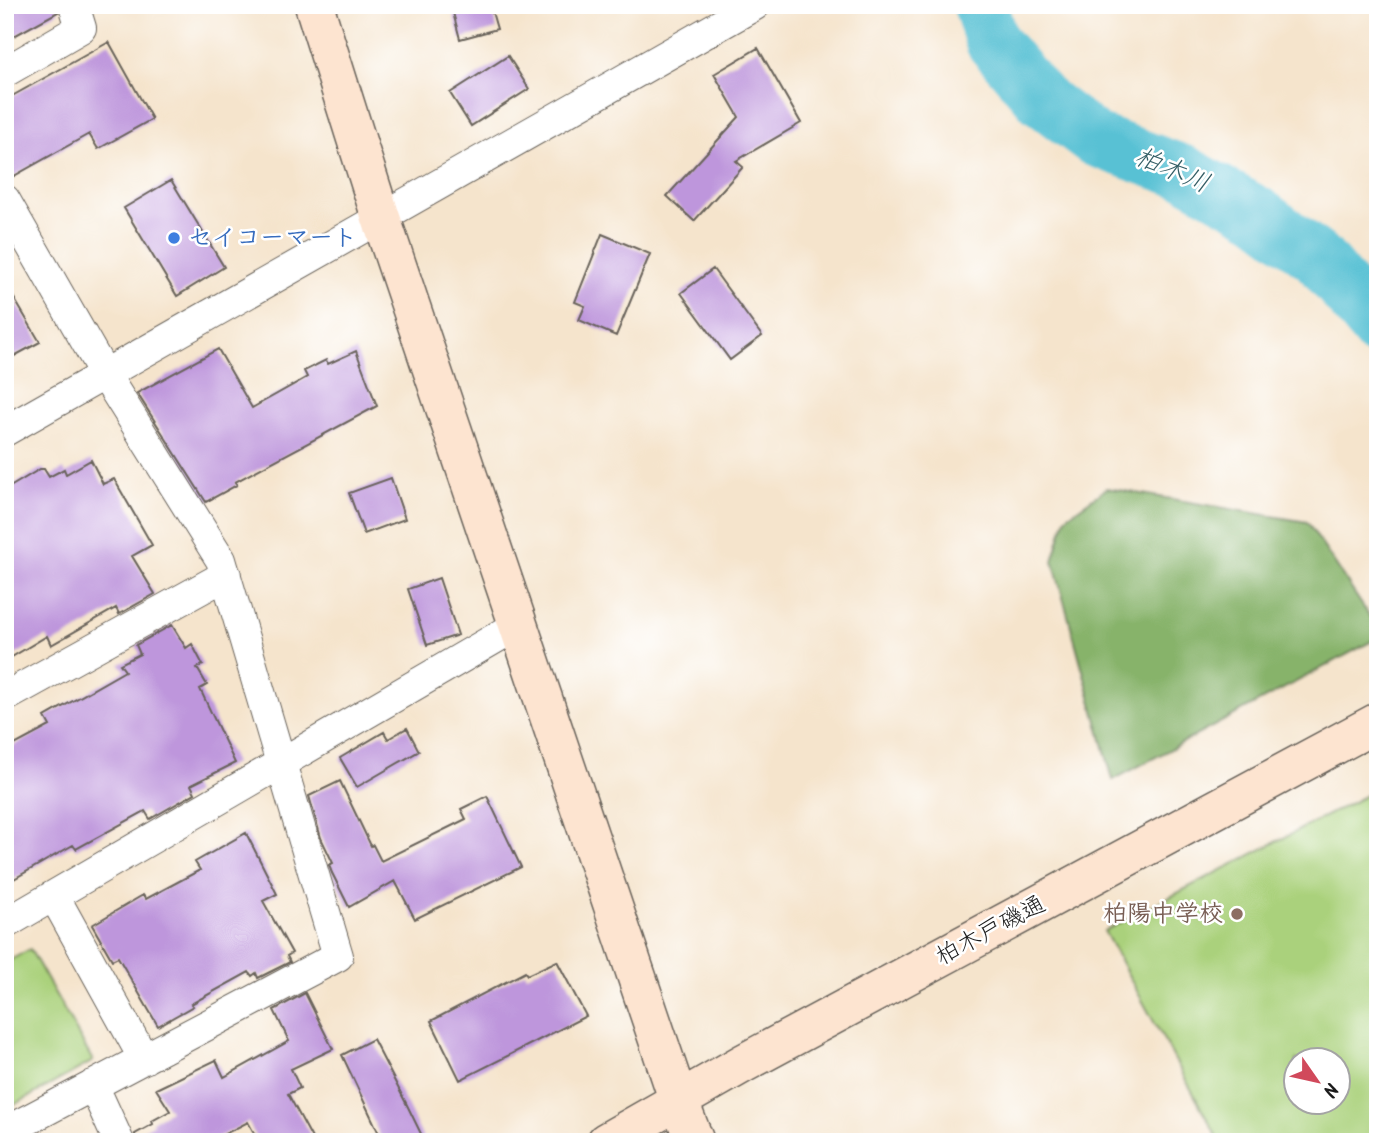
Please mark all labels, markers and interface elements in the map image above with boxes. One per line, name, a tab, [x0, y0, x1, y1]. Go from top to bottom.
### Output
water label: 柏木川	[1128, 136, 1216, 206]
place label: セイコーマート	[188, 219, 357, 258]
marker: セイコーマート	[166, 230, 182, 246]
street label: 柏木戸磯通	[929, 886, 1053, 976]
place label: 柏陽中学校	[1103, 895, 1223, 934]
marker: 柏陽中学校	[1229, 906, 1245, 922]
north arrow	[1282, 1046, 1352, 1116]
text: N	[1314, 1076, 1345, 1103]

